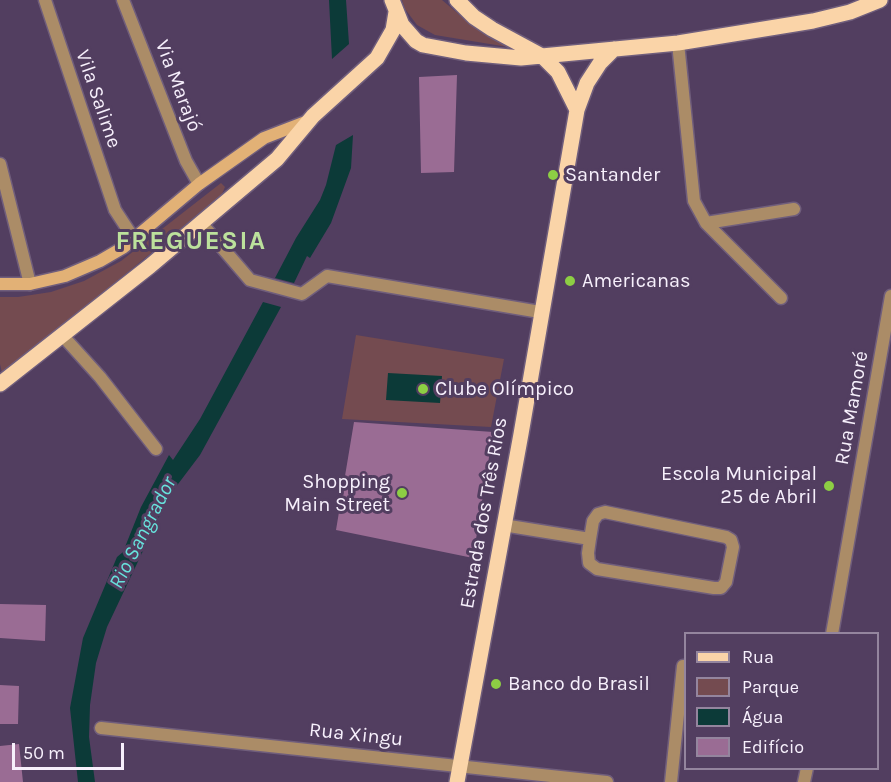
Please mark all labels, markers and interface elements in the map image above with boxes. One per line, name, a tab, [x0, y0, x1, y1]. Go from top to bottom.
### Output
street label: Via Marajó	[150, 37, 206, 135]
street label: Vila Salime	[70, 47, 126, 151]
place label: Santander	[565, 163, 660, 187]
marker: Santander	[546, 168, 560, 182]
district label: FREGUESIA	[115, 226, 267, 258]
place label: Americanas	[582, 269, 691, 293]
marker: Americanas	[563, 274, 577, 288]
street label: Rua Mamoré	[830, 349, 874, 467]
place label: Clube Olímpico	[435, 377, 574, 401]
marker: Clube Olímpico	[416, 382, 430, 396]
street label: Estrada dos Três Rios	[455, 415, 513, 611]
place label: Escola Municipal 25 de Abril	[661, 462, 817, 509]
place label: Shopping Main Street	[284, 470, 390, 517]
water label: Rio Sangrador	[104, 473, 182, 593]
marker: Escola Municipal 25 de Abril	[822, 479, 836, 493]
marker: Shopping Main Street	[395, 486, 409, 500]
legend	[684, 632, 879, 770]
text: Rua	[742, 646, 774, 668]
place label: Banco do Brasil	[508, 672, 650, 696]
text: Parque	[742, 676, 799, 698]
marker: Banco do Brasil	[489, 677, 503, 691]
text: Água	[742, 706, 783, 728]
street label: Rua Xingu	[308, 718, 404, 752]
scale bar	[15, 731, 128, 769]
text: Edifício	[742, 736, 804, 758]
text: 50 m	[23, 742, 65, 764]

